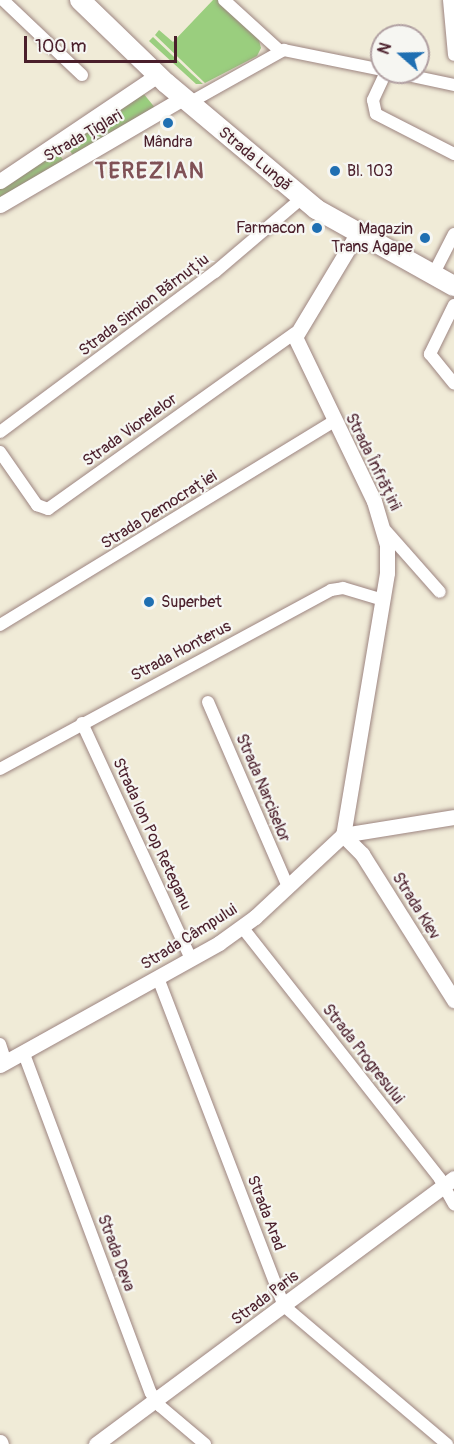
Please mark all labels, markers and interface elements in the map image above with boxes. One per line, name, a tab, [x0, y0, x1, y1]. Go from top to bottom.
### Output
scale bar	[27, 24, 180, 62]
north arrow	[370, 24, 430, 84]
text: 100 m	[35, 35, 87, 58]
text: N	[374, 40, 396, 57]
street label: Strada Țiglari	[40, 106, 126, 166]
marker: Mândra	[161, 116, 175, 130]
street label: Strada Lungă	[214, 123, 296, 195]
place label: Mândra	[143, 132, 193, 152]
district label: TEREZIAN	[95, 159, 205, 185]
place label: Bl. 103	[347, 161, 393, 181]
marker: Bl. 103	[328, 164, 342, 178]
place label: Farmacon	[236, 218, 305, 238]
place label: Magazin Trans Agape	[331, 219, 413, 257]
marker: Farmacon	[310, 221, 324, 235]
marker: Magazin Trans Agape	[418, 231, 432, 245]
street label: Strada Simion Bărnuțiu	[75, 250, 213, 360]
street label: Strada Viorelelor	[79, 389, 181, 471]
street label: Strada Înfrățirii	[341, 410, 405, 514]
street label: Strada Democrației	[98, 467, 220, 553]
place label: Superbet	[161, 592, 222, 612]
marker: Superbet	[142, 595, 156, 609]
street label: Strada Honterus	[128, 617, 234, 685]
street label: Strada Narciselor	[232, 731, 294, 845]
street label: Strada Ion Pop Reteganu	[108, 755, 196, 913]
street label: Strada Kiev	[388, 869, 444, 943]
street label: Strada Câmpului	[137, 900, 241, 974]
street label: Strada Progresului	[318, 1000, 408, 1108]
street label: Strada Arad	[243, 1173, 289, 1253]
street label: Strada Deva	[93, 1212, 139, 1294]
street label: Strada Paris	[228, 1267, 302, 1329]

